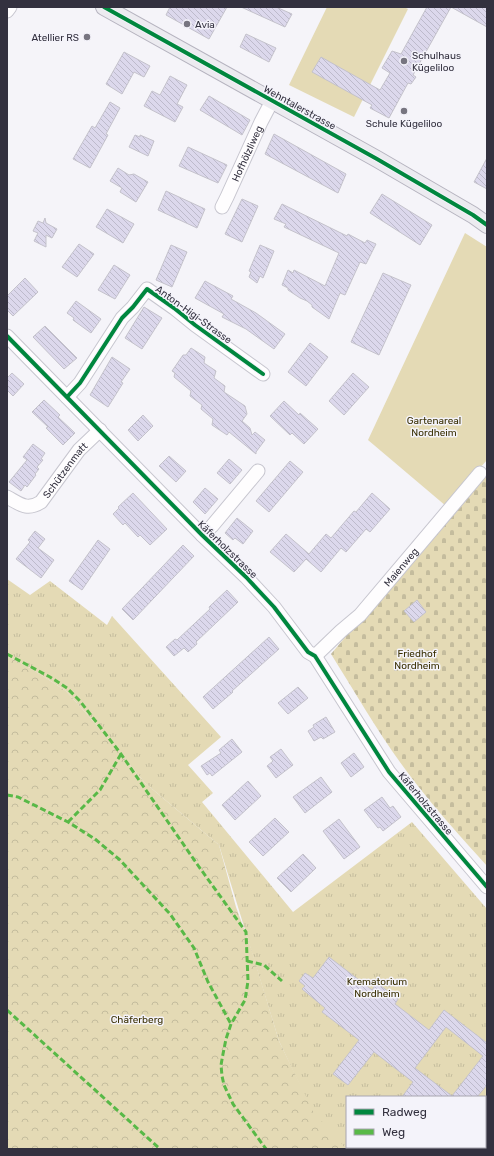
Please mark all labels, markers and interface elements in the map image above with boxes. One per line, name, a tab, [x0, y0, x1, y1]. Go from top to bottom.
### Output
marker: Avia	[182, 19, 192, 29]
place label: Avia	[195, 19, 215, 31]
place label: Atellier RS	[31, 32, 79, 44]
marker: Atellier RS	[82, 32, 92, 42]
place label: Schulhaus Kügeliloo	[412, 50, 461, 74]
marker: Schulhaus Kügeliloo	[399, 56, 409, 66]
street label: Wehntalerstrasse	[261, 83, 338, 133]
marker: Schule Kügeliloo	[399, 106, 409, 116]
place label: Schule Kügeliloo	[366, 118, 442, 130]
street label: Hofhölzliweg	[230, 124, 266, 184]
street label: Anton-Higi-Strasse	[153, 283, 234, 347]
park label: Gartenareal Nordheim	[407, 415, 461, 439]
street label: Schützenmatt	[41, 440, 90, 501]
street label: Käferholzstrasse	[195, 518, 260, 581]
street label: Maienweg	[382, 546, 421, 589]
park label: Friedhof Nordheim	[394, 648, 440, 672]
street label: Käferholzstrasse	[396, 770, 455, 838]
park label: Krematorium Nordheim	[347, 976, 407, 1000]
park label: Chäferberg	[111, 1014, 163, 1026]
legend	[346, 1096, 486, 1148]
text: Radweg	[382, 1105, 427, 1119]
text: Weg	[382, 1125, 405, 1139]

